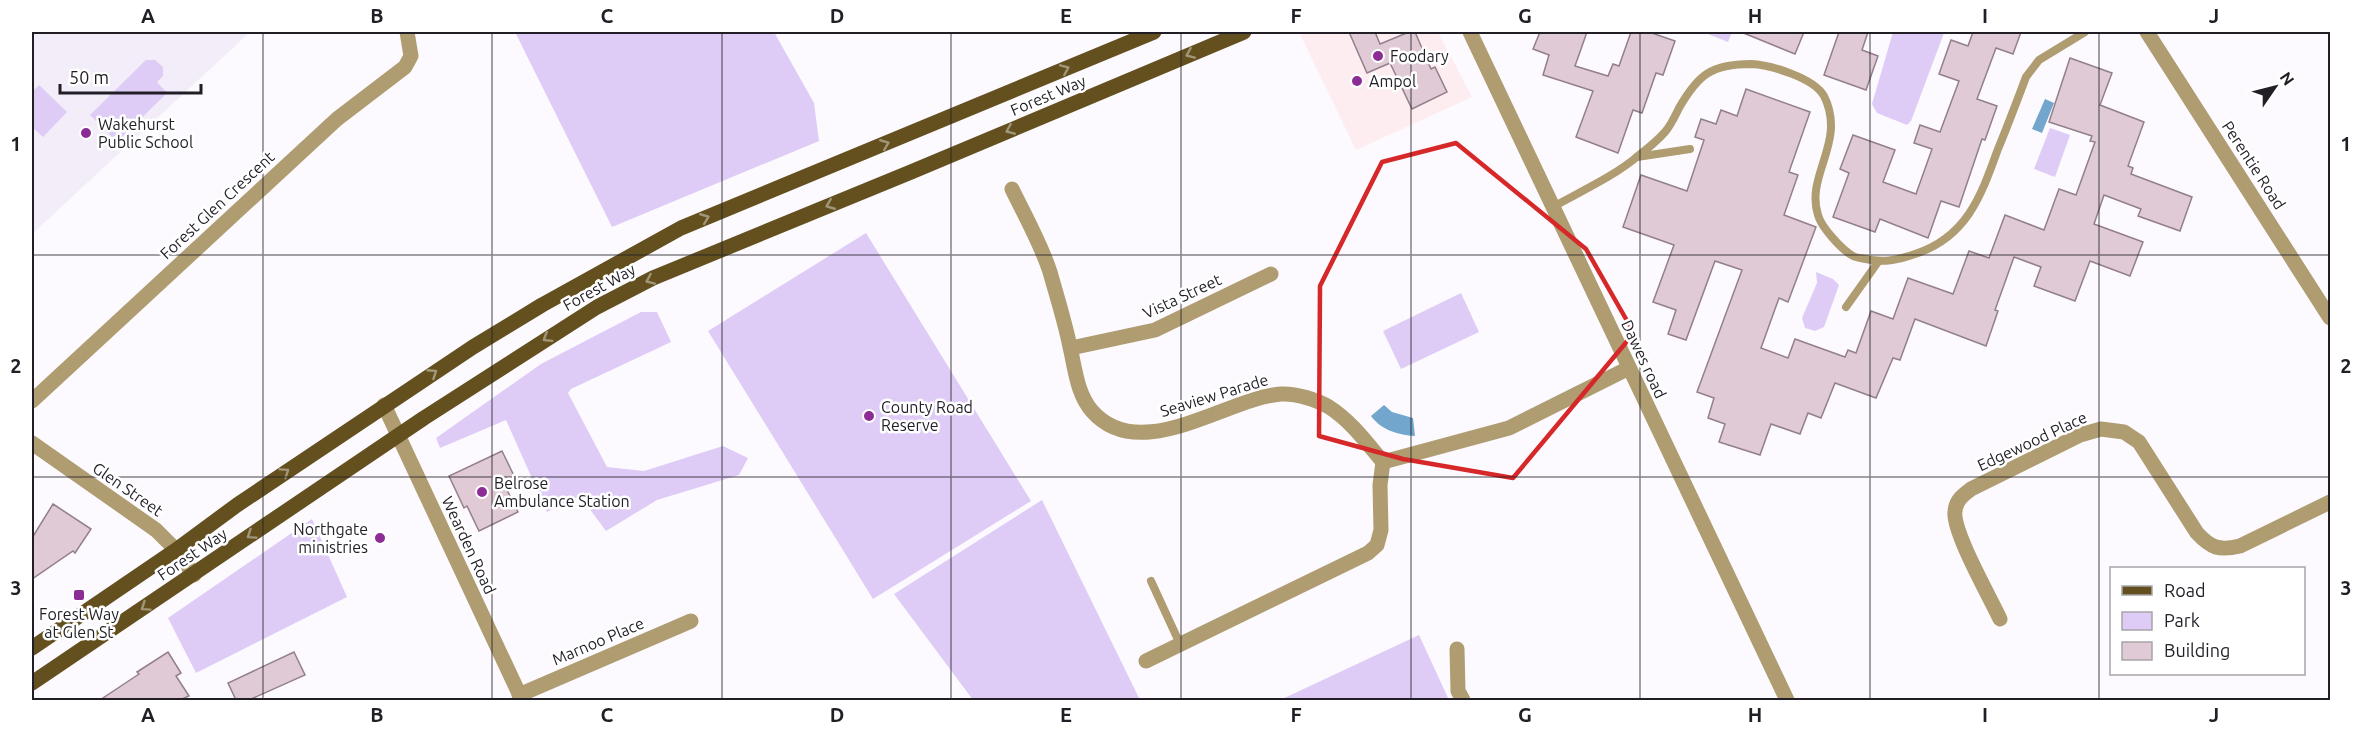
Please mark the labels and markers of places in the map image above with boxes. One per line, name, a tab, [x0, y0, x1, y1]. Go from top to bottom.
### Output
place label: Foodary	[1390, 47, 1449, 65]
marker: Foodary	[1371, 49, 1385, 63]
place label: Ampol	[1369, 72, 1416, 90]
marker: Ampol	[1350, 74, 1364, 88]
place label: Wakehurst Public School	[98, 115, 193, 151]
marker: Wakehurst Public School	[79, 126, 93, 140]
place label: County Road Reserve	[881, 398, 973, 434]
marker: County Road Reserve	[862, 409, 876, 423]
place label: Belrose Ambulance Station	[494, 474, 630, 510]
marker: Belrose Ambulance Station	[475, 485, 489, 499]
place label: Northgate ministries	[293, 520, 368, 556]
marker: Northgate ministries	[373, 531, 387, 545]
marker: Forest Way at Glen St	[72, 588, 86, 602]
place label: Forest Way at Glen St	[39, 605, 119, 641]

